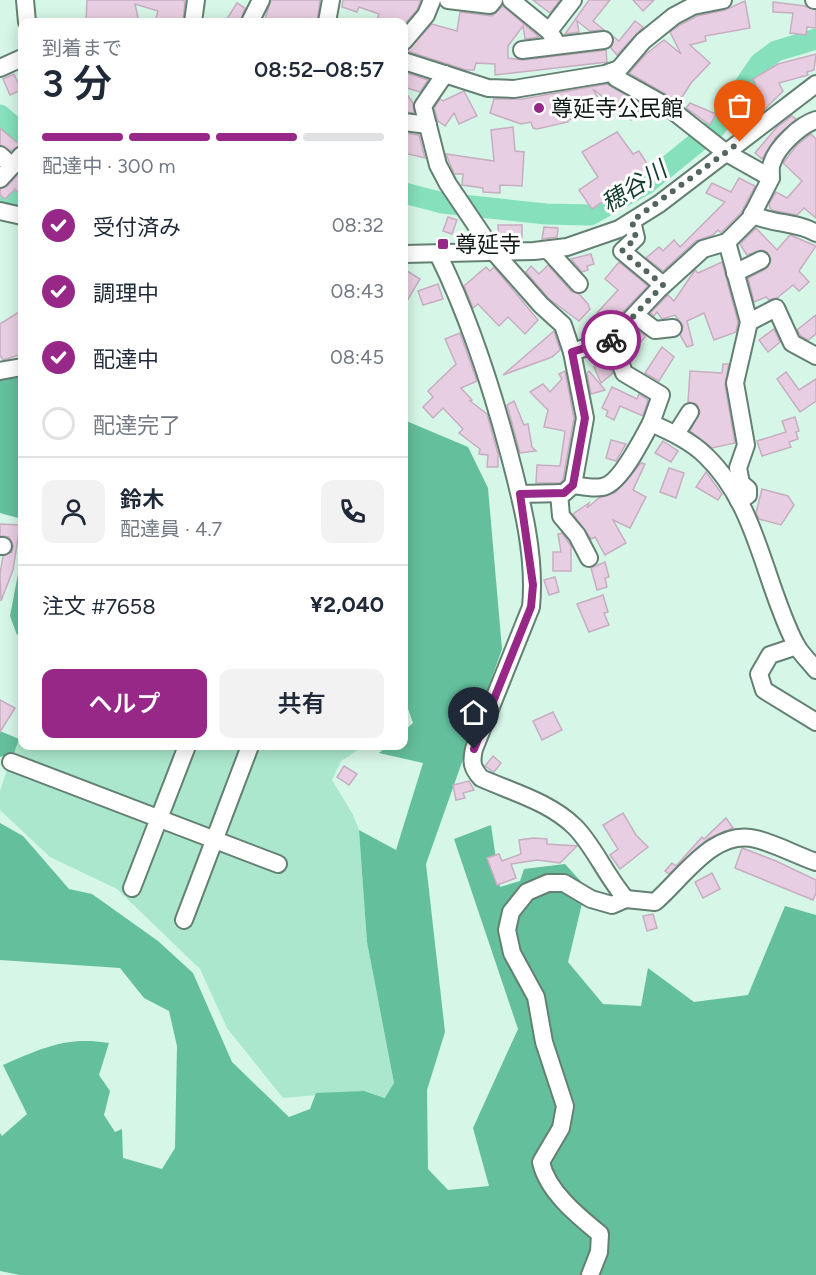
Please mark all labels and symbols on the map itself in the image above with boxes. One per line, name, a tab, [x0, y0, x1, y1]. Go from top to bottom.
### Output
pin	[714, 80, 765, 142]
place label: 尊延寺公民館	[551, 95, 683, 122]
marker: 尊延寺公民館	[532, 101, 546, 115]
water label: 穂谷川	[596, 153, 674, 218]
place label: 尊延寺	[455, 231, 521, 258]
marker: 尊延寺	[436, 237, 450, 251]
courier	[581, 310, 641, 370]
pin	[448, 687, 499, 749]

